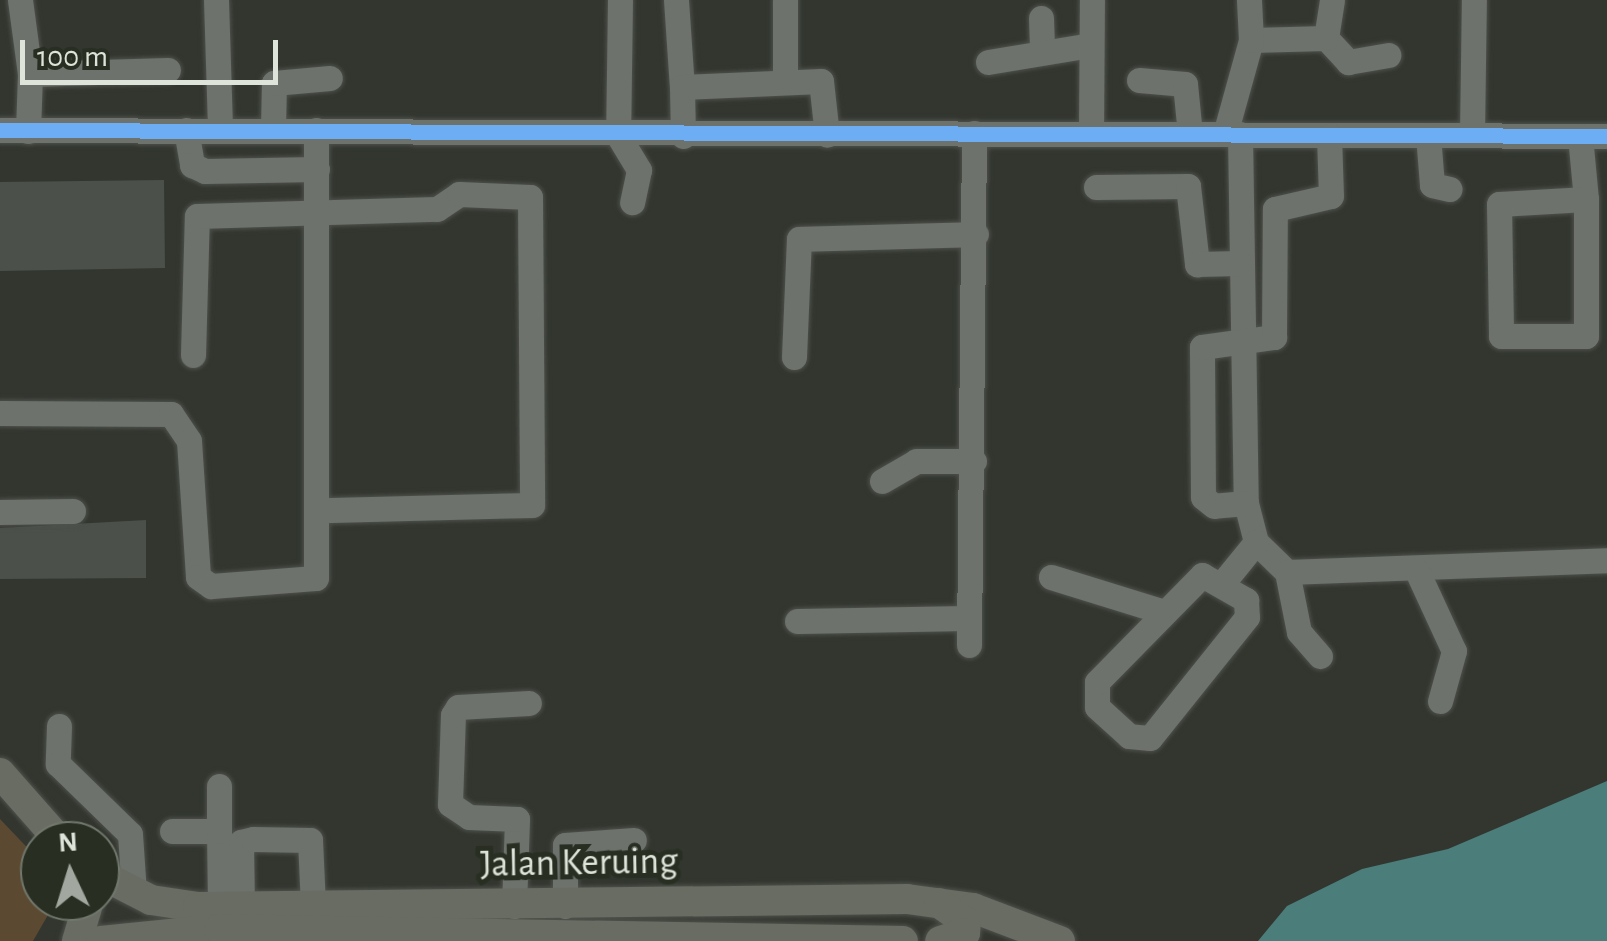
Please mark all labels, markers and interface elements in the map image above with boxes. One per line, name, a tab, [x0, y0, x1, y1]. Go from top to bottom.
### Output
scale bar	[25, 20, 282, 82]
text: 100 m	[37, 42, 108, 72]
north arrow	[20, 821, 120, 921]
text: N	[57, 828, 79, 858]
street label: Jalan Keruing	[480, 839, 678, 889]

